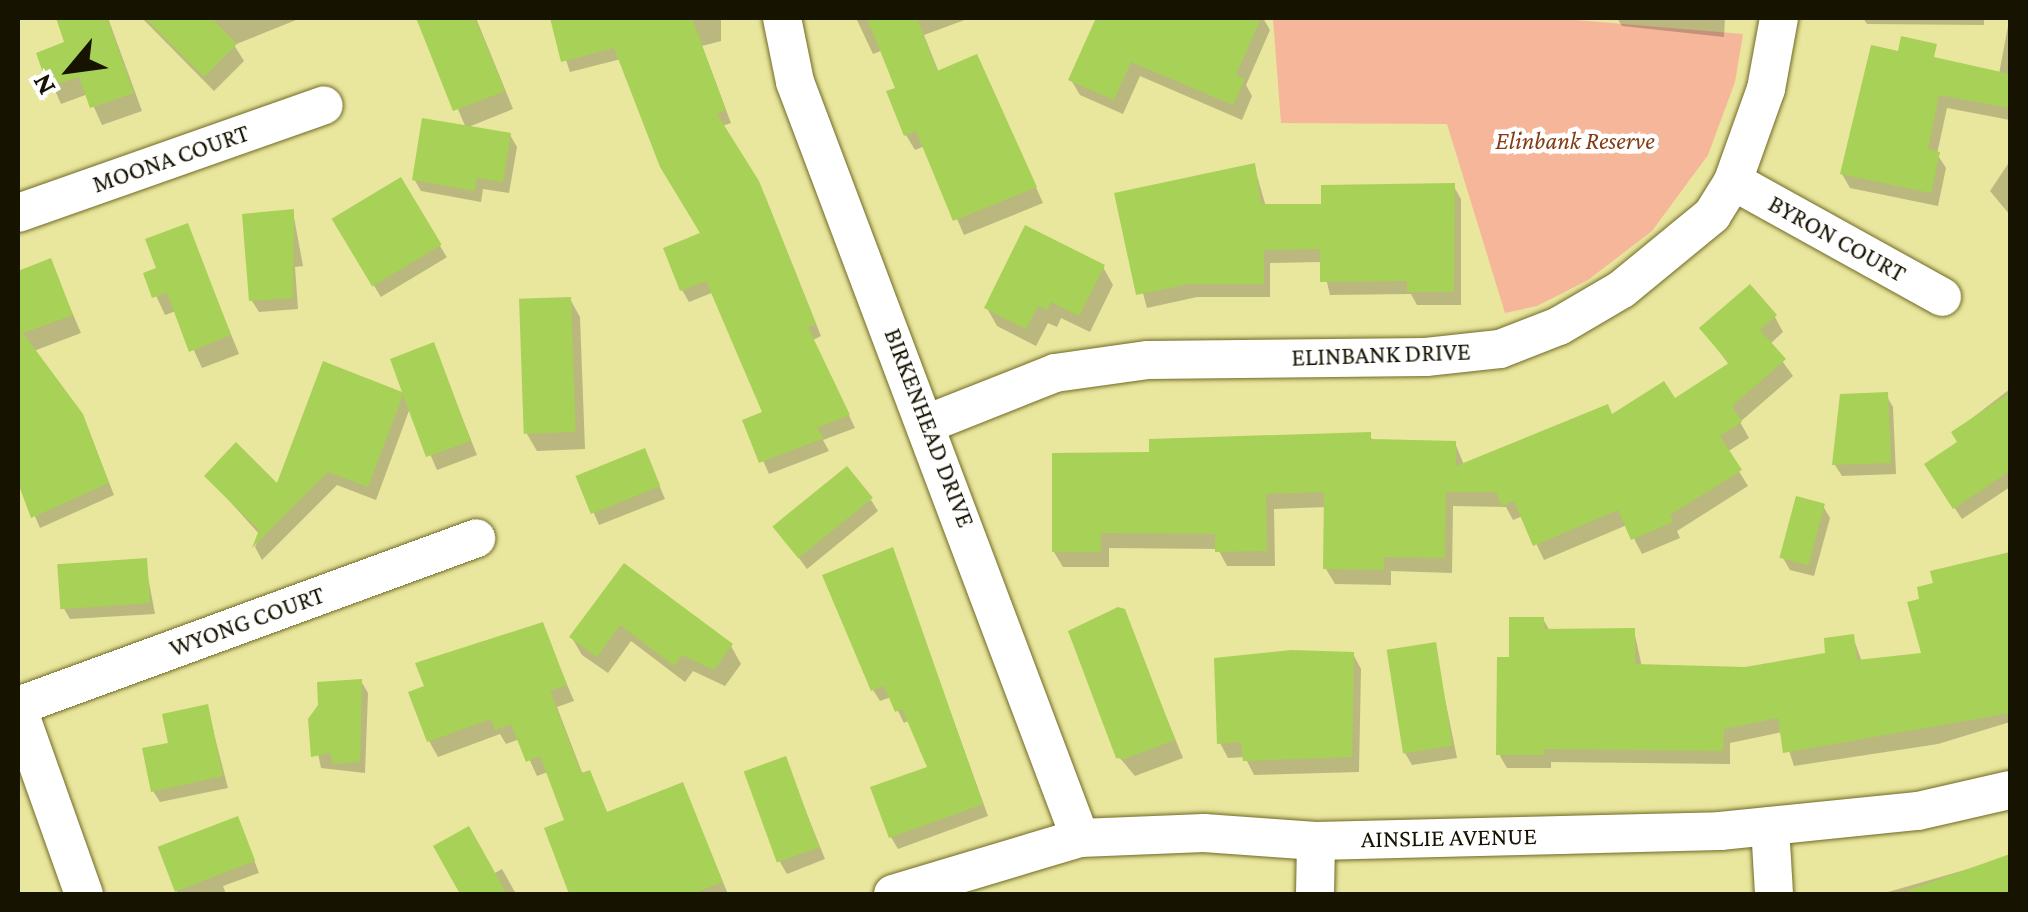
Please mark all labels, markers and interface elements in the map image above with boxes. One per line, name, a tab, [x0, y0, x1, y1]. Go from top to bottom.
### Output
north arrow	[20, 20, 120, 120]
text: N	[25, 69, 62, 101]
street label: MOONA COURT	[89, 118, 253, 200]
park label: Elinbank Reserve	[1495, 126, 1655, 156]
street label: BYRON COURT	[1763, 189, 1911, 289]
street label: BIRKENHEAD DRIVE	[877, 324, 981, 532]
street label: ELINBANK DRIVE	[1291, 337, 1471, 373]
street label: WYONG COURT	[165, 580, 329, 664]
street label: AINSLIE AVENUE	[1361, 821, 1537, 855]

